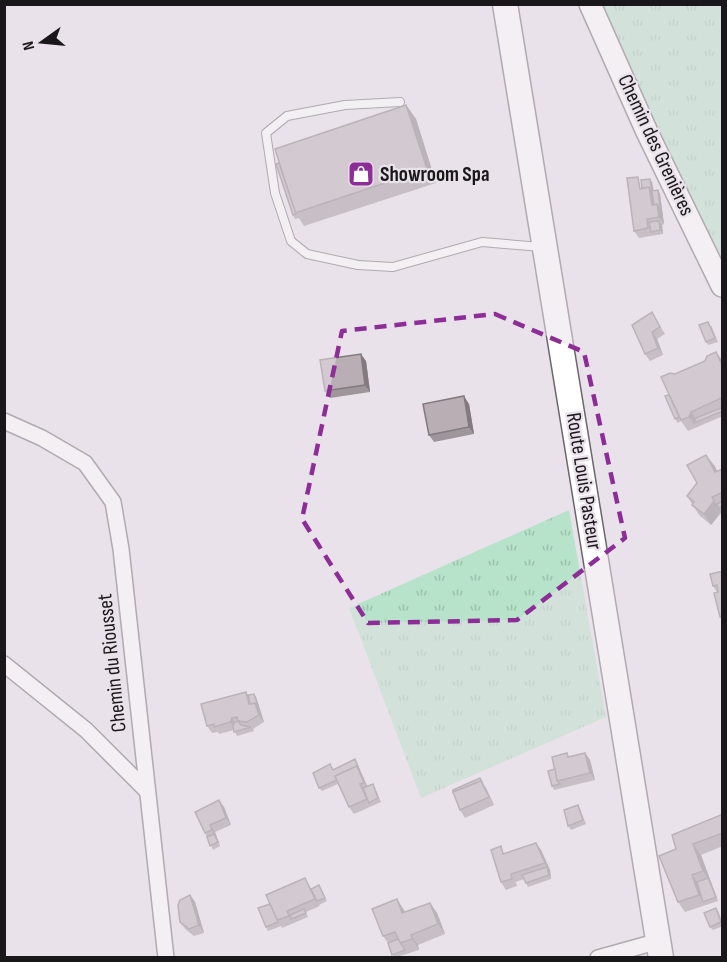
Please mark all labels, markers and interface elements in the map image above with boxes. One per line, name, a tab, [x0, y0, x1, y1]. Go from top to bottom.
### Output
north arrow	[12, 12, 72, 72]
text: N	[19, 39, 39, 52]
street label: Chemin des Grenières	[612, 70, 700, 220]
shop icon: Showroom Spa	[346, 159, 376, 189]
place label: Showroom Spa	[380, 162, 490, 187]
street label: Route Louis Pasteur	[561, 411, 607, 551]
street label: Chemin du Riousset	[92, 593, 132, 733]

